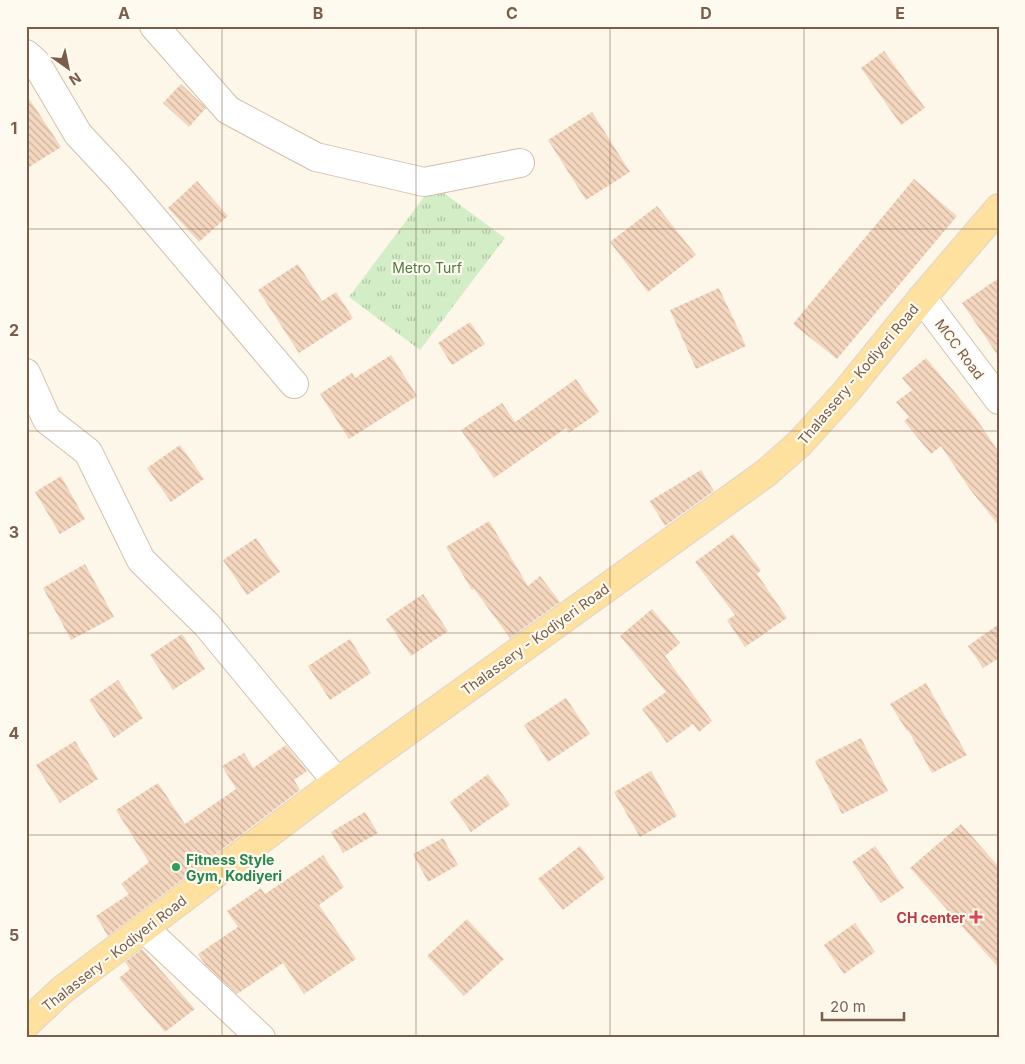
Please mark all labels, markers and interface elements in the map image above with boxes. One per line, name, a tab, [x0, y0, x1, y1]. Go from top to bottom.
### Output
text: A	[118, 3, 130, 23]
text: B	[313, 3, 323, 23]
text: C	[506, 3, 518, 23]
text: D	[700, 3, 712, 23]
text: E	[895, 3, 905, 23]
north arrow	[42, 42, 92, 92]
text: N	[66, 69, 84, 89]
text: 1	[11, 118, 17, 138]
park label: Metro Turf	[392, 259, 462, 276]
street label: Thalassery - Kodiyeri Road	[794, 300, 922, 448]
street label: MCC Road	[932, 316, 988, 382]
text: 2	[9, 320, 19, 340]
text: 3	[9, 522, 19, 542]
street label: Thalassery - Kodiyeri Road	[458, 580, 612, 698]
text: 4	[9, 723, 20, 743]
place label: Fitness Style Gym, Kodiyeri	[186, 851, 282, 884]
marker: Fitness Style Gym, Kodiyeri	[170, 861, 182, 873]
street label: Thalassery - Kodiyeri Road	[38, 891, 190, 1015]
place label: CH center	[897, 909, 965, 926]
marker: CH center	[969, 910, 983, 924]
text: 5	[9, 925, 19, 945]
scale bar	[822, 989, 905, 1021]
text: 20 m	[830, 997, 866, 1016]

